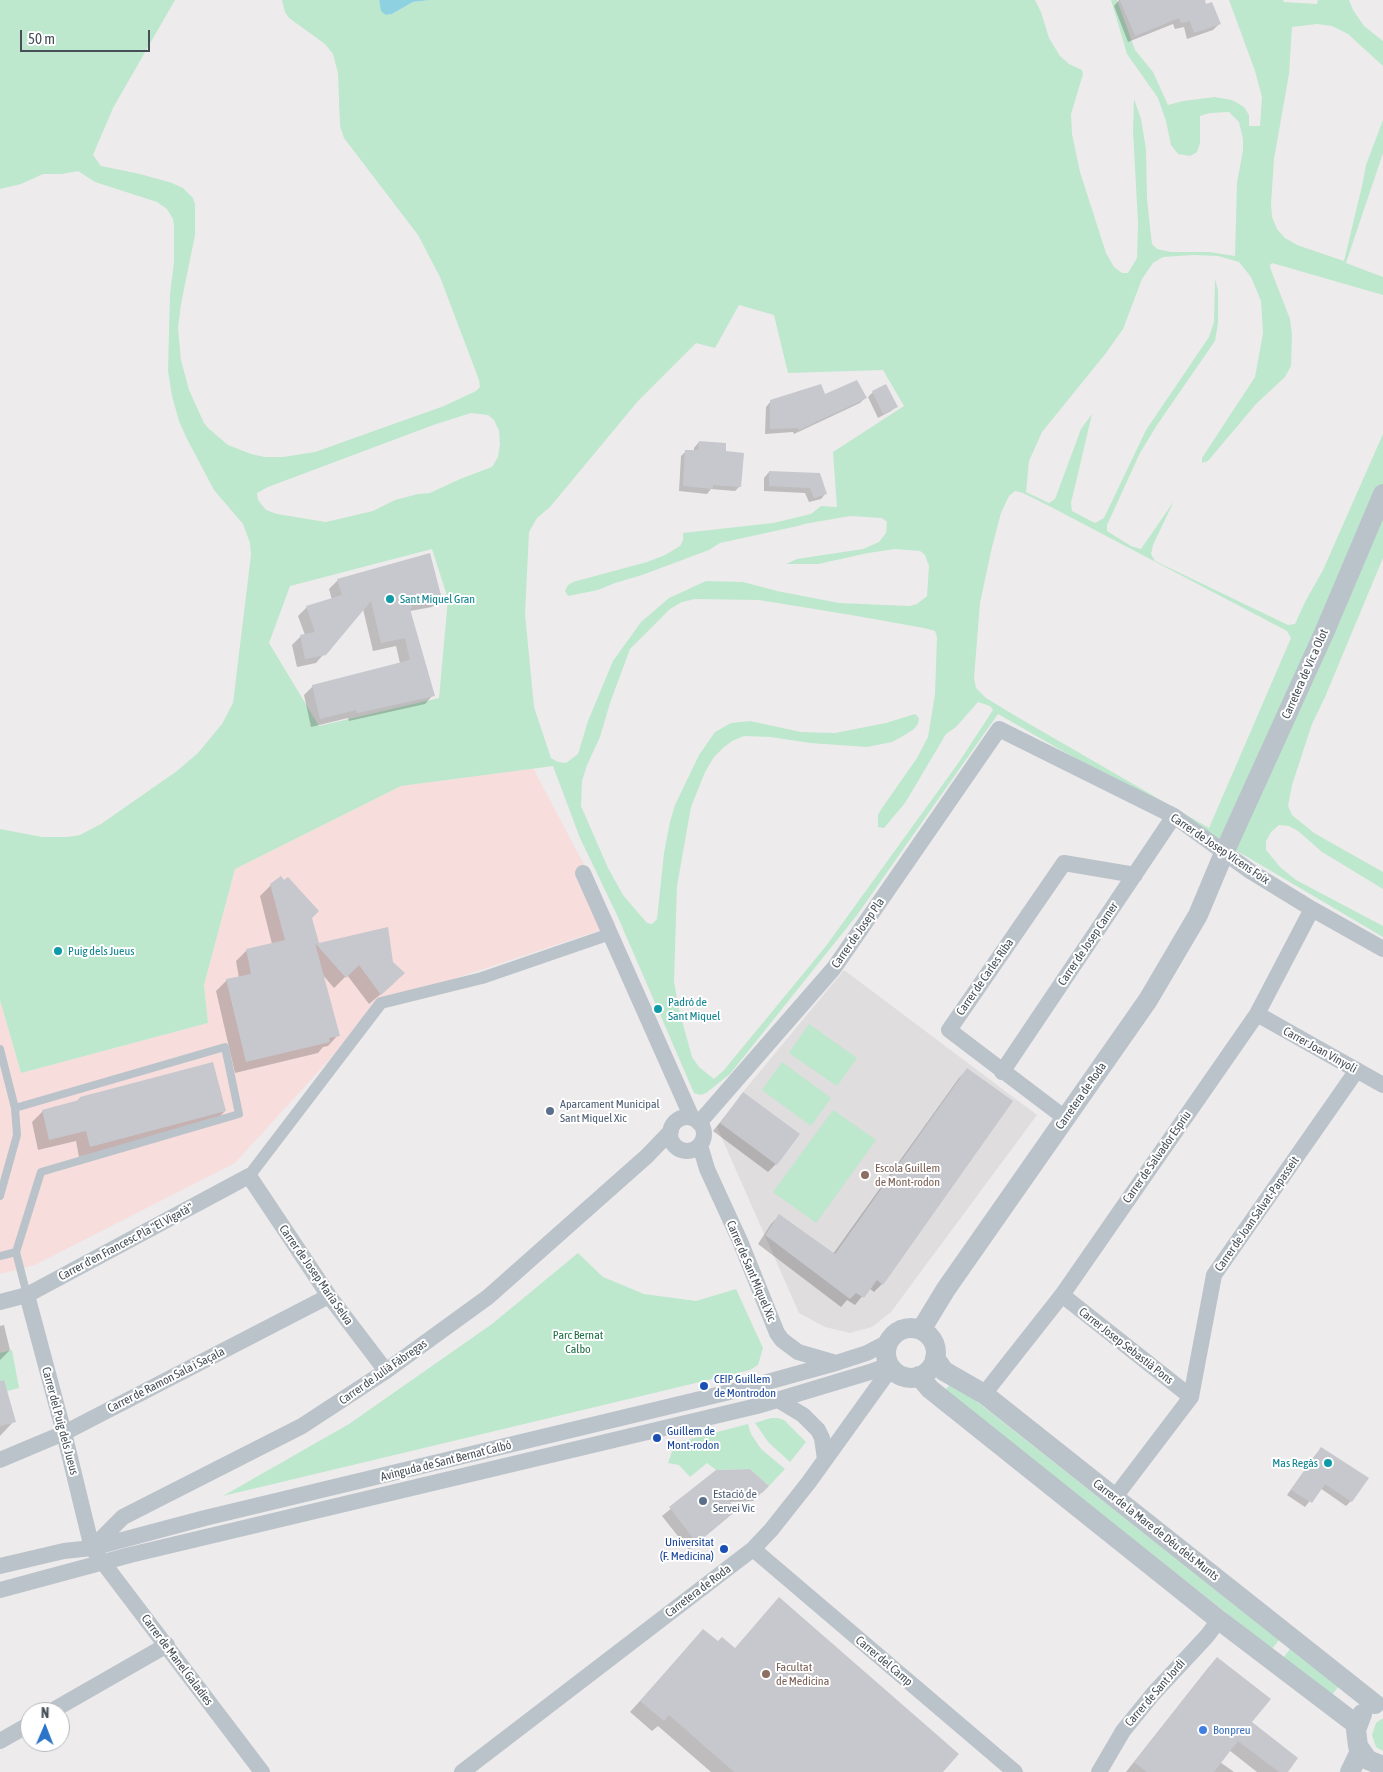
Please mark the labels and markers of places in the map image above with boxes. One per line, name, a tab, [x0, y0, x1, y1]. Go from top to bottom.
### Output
place label: Sant Miquel Gran	[400, 592, 475, 606]
marker: Sant Miquel Gran	[384, 593, 396, 605]
place label: Puig dels Jueus	[68, 944, 135, 958]
marker: Puig dels Jueus	[52, 945, 64, 957]
place label: Padró de Sant Miquel	[668, 995, 720, 1023]
marker: Padró de Sant Miquel	[652, 1003, 664, 1015]
place label: Aparcament Municipal Sant Miquel Xic	[560, 1097, 660, 1125]
marker: Aparcament Municipal Sant Miquel Xic	[544, 1105, 556, 1117]
place label: Escola Guillem de Mont-rodon	[875, 1161, 940, 1189]
marker: Escola Guillem de Mont-rodon	[859, 1169, 871, 1181]
place label: CEIP Guillem de Montrodon	[714, 1372, 776, 1400]
marker: CEIP Guillem de Montrodon	[698, 1380, 710, 1392]
place label: Guillem de Mont-rodon	[667, 1424, 719, 1452]
marker: Guillem de Mont-rodon	[651, 1432, 663, 1444]
place label: Mas Regàs	[1272, 1456, 1318, 1470]
marker: Mas Regàs	[1322, 1457, 1334, 1469]
place label: Estació de Servei Vic	[713, 1487, 757, 1515]
marker: Estació de Servei Vic	[697, 1495, 709, 1507]
place label: Universitat (F. Medicina)	[660, 1535, 714, 1563]
marker: Universitat (F. Medicina)	[718, 1543, 730, 1555]
place label: Facultat de Medicina	[776, 1660, 829, 1688]
marker: Facultat de Medicina	[760, 1668, 772, 1680]
place label: Bonpreu	[1213, 1723, 1251, 1737]
marker: Bonpreu	[1197, 1724, 1209, 1736]

